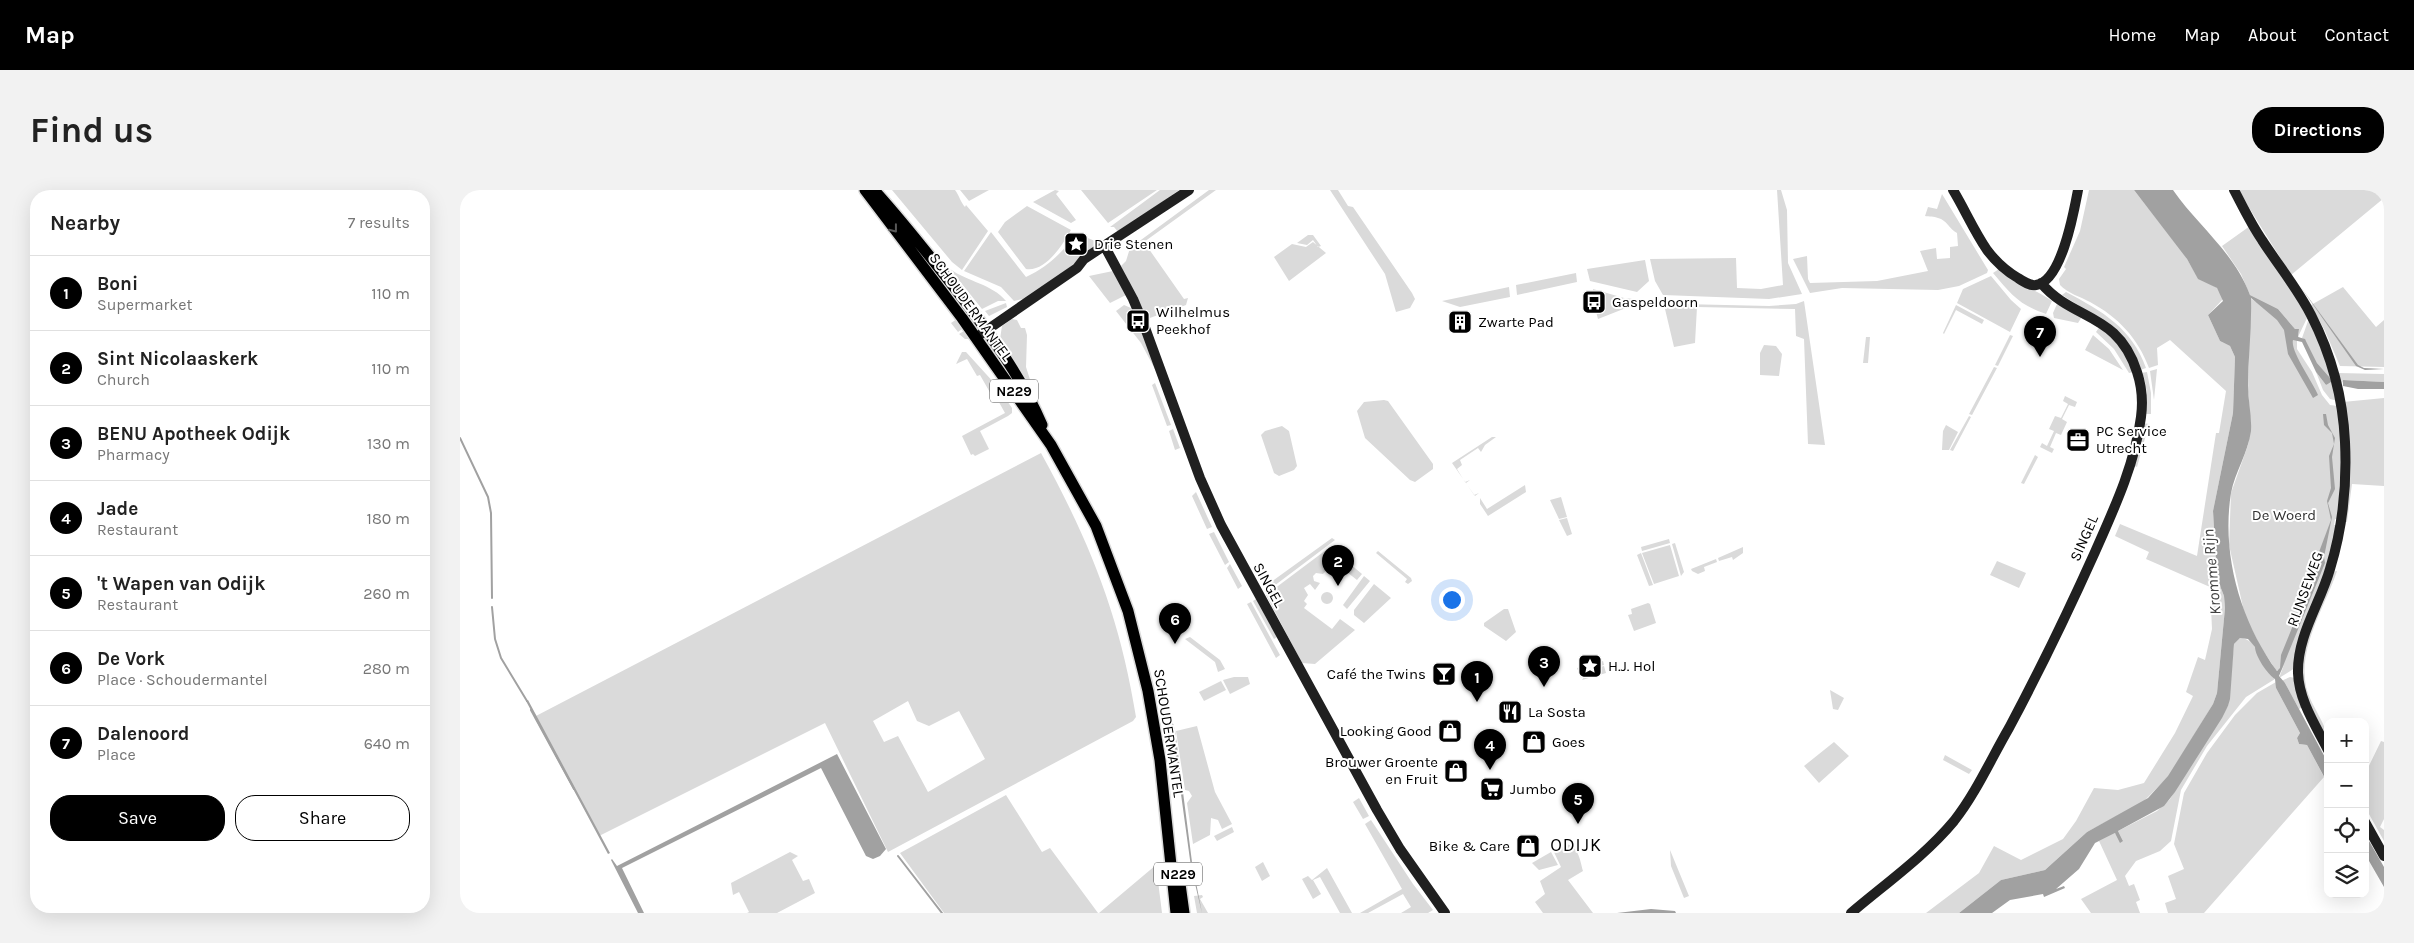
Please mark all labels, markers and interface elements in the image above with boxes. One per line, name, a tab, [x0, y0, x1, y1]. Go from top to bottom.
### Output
text: Map	[25, 21, 75, 49]
text: Home	[2108, 24, 2156, 46]
text: Map	[2184, 24, 2220, 46]
text: About	[2248, 24, 2297, 46]
text: Contact	[2325, 24, 2389, 46]
button: Directions	[2252, 107, 2384, 153]
text: Find us	[30, 110, 153, 151]
text: Nearby	[50, 211, 120, 235]
text: 7 results	[348, 213, 410, 232]
one-way arrow	[888, 223, 896, 232]
place icon: Drie Stenen	[1063, 231, 1089, 257]
place label: Drie Stenen	[1094, 235, 1173, 253]
street label: SCHOUDERMANTEL	[926, 249, 1016, 365]
text: Boni	[97, 273, 138, 295]
text: 1	[63, 284, 69, 303]
text: 110 m	[371, 284, 410, 303]
bus stop icon: Gaspeldoorn	[1581, 289, 1607, 315]
place label: Gaspeldoorn	[1612, 293, 1698, 311]
text: Supermarket	[97, 295, 193, 314]
place label: Wilhelmus Peekhof	[1156, 303, 1230, 338]
bus stop icon: Wilhelmus Peekhof	[1125, 308, 1151, 334]
building icon: Zwarte Pad	[1447, 309, 1473, 335]
place label: Zwarte Pad	[1478, 313, 1554, 331]
pin: 7	[2024, 316, 2056, 357]
text: Sint Nicolaaskerk	[97, 348, 258, 370]
text: 2	[61, 359, 71, 378]
text: 110 m	[371, 359, 410, 378]
text: Church	[97, 370, 150, 389]
road number: N229	[990, 380, 1038, 402]
place label: PC Service Utrecht	[2096, 422, 2167, 457]
text: BENU Apotheek Odijk	[97, 423, 290, 445]
office icon: PC Service Utrecht	[2065, 427, 2091, 453]
text: 3	[61, 434, 71, 453]
text: 130 m	[367, 434, 410, 453]
text: Pharmacy	[97, 445, 170, 464]
text: Jade	[97, 498, 138, 520]
park label: De Woerd	[2252, 506, 2316, 524]
text: 4	[61, 509, 71, 528]
text: 180 m	[367, 509, 410, 528]
street label: SINGEL	[2066, 512, 2102, 564]
text: Restaurant	[97, 520, 178, 539]
water label: Kromme Rijn	[2198, 528, 2225, 616]
pin: 2	[1322, 545, 1354, 586]
street label: RIJNSEWEG	[2283, 549, 2327, 629]
street label: SINGEL	[1249, 559, 1289, 611]
text: 't Wapen van Odijk	[97, 573, 265, 595]
text: 5	[61, 584, 71, 603]
text: 260 m	[363, 584, 410, 603]
your location	[1439, 587, 1465, 613]
text: Restaurant	[97, 595, 178, 614]
pin: 6	[1159, 603, 1191, 644]
pin: 3	[1528, 646, 1560, 687]
text: De Vork	[97, 648, 165, 670]
place icon: H.J. Hol	[1577, 653, 1603, 679]
place label: H.J. Hol	[1608, 657, 1655, 675]
text: 6	[61, 659, 71, 678]
text: 280 m	[363, 659, 410, 678]
bar icon: Café the Twins	[1431, 661, 1457, 687]
pin: 1	[1461, 661, 1493, 702]
place label: Café the Twins	[1327, 665, 1426, 683]
street label: SCHOUDERMANTEL	[1150, 667, 1188, 799]
text: Place · Schoudermantel	[97, 670, 268, 689]
restaurant icon: La Sosta	[1497, 699, 1523, 725]
place label: La Sosta	[1528, 703, 1586, 721]
shop icon: Looking Good	[1437, 718, 1463, 744]
map controls	[2324, 718, 2369, 898]
button: +	[2324, 718, 2369, 763]
place label: Looking Good	[1340, 722, 1432, 740]
text: Dalenoord	[97, 723, 189, 745]
pin: 4	[1474, 729, 1506, 770]
shop icon: Goes	[1521, 729, 1547, 755]
place label: Goes	[1552, 733, 1585, 751]
text: 7	[62, 734, 70, 753]
text: 640 m	[364, 734, 410, 753]
text: Place	[97, 745, 136, 764]
place label: Brouwer Groente en Fruit	[1325, 753, 1438, 788]
shop icon: Brouwer Groente en Fruit	[1443, 758, 1469, 784]
button: −	[2324, 763, 2369, 808]
supermarket icon: Jumbo	[1479, 776, 1505, 802]
place label: Jumbo	[1510, 780, 1556, 798]
pin: 5	[1562, 783, 1594, 824]
button: Save	[50, 795, 225, 841]
button: Share	[235, 795, 410, 841]
button: locate	[2324, 808, 2369, 853]
shop icon: Bike & Care	[1515, 833, 1541, 859]
district label: ODIJK	[1550, 834, 1602, 856]
place label: Bike & Care	[1429, 837, 1510, 855]
button: layers	[2324, 853, 2369, 898]
road number: N229	[1154, 862, 1202, 886]

